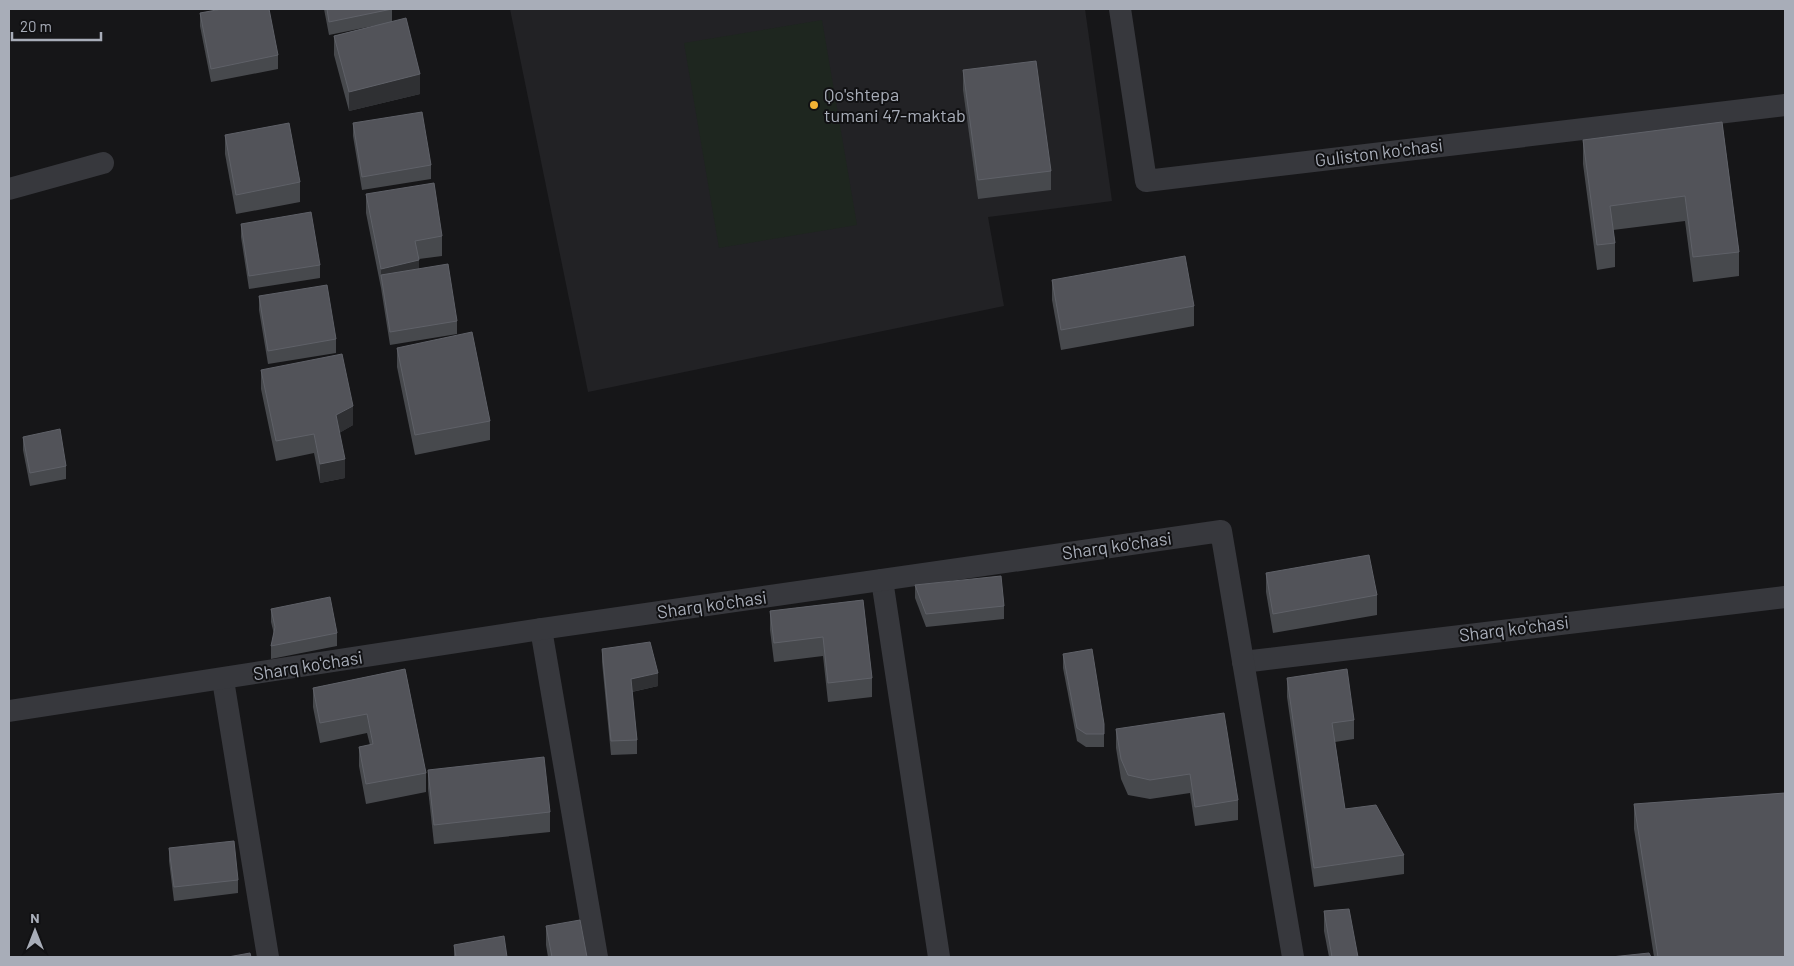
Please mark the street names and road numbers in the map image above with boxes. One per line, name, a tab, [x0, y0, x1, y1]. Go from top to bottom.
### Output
street label: Guliston ko'chasi	[1314, 133, 1444, 171]
street label: Sharq ko'chasi	[1061, 526, 1173, 564]
street label: Sharq ko'chasi	[656, 585, 768, 623]
street label: Sharq ko'chasi	[1458, 610, 1570, 646]
street label: Sharq ko'chasi	[252, 646, 364, 685]

